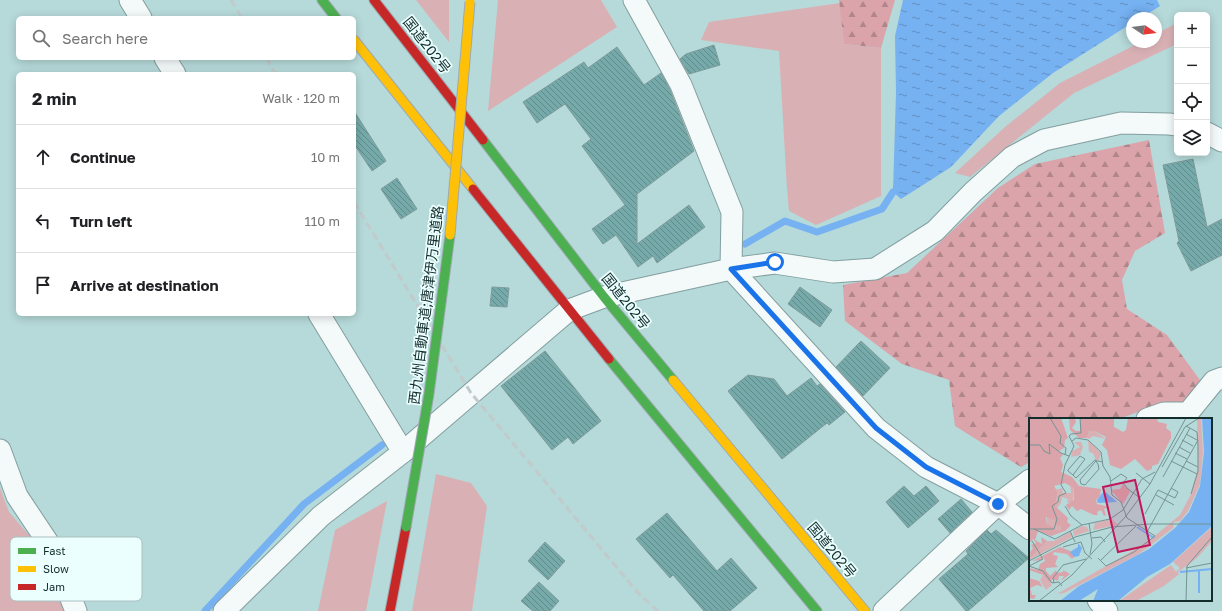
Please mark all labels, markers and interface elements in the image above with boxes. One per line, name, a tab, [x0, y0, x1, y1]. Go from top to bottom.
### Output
north arrow	[1126, 12, 1162, 48]
map controls	[1174, 12, 1210, 156]
button: +	[1174, 12, 1210, 48]
street label: 国道202号	[400, 13, 455, 76]
search box	[16, 16, 356, 60]
icon: search	[30, 27, 52, 49]
text: Search here	[62, 29, 148, 47]
button: −	[1174, 48, 1210, 84]
button: locate	[1174, 84, 1210, 120]
text: 2 min	[32, 88, 76, 109]
text: Walk · 120 m	[262, 90, 340, 106]
button: layers	[1174, 120, 1210, 156]
icon: ahead	[32, 146, 54, 168]
text: Continue	[70, 148, 136, 166]
text: 10 m	[311, 149, 340, 165]
street label: 西九州自動車道;唐津伊万里道路	[405, 205, 446, 405]
icon: left	[32, 210, 54, 232]
text: Turn left	[70, 212, 132, 230]
text: 110 m	[305, 213, 340, 229]
route start	[766, 253, 784, 271]
street label: 国道202号	[599, 269, 654, 332]
icon: arrive	[32, 274, 54, 296]
text: Arrive at destination	[70, 276, 219, 294]
inset map	[1029, 418, 1212, 601]
route end	[989, 495, 1007, 513]
street label: 国道202号	[804, 519, 860, 581]
legend	[10, 537, 142, 601]
text: Fast	[43, 544, 66, 557]
text: Slow	[43, 562, 69, 575]
text: Jam	[43, 580, 65, 593]

